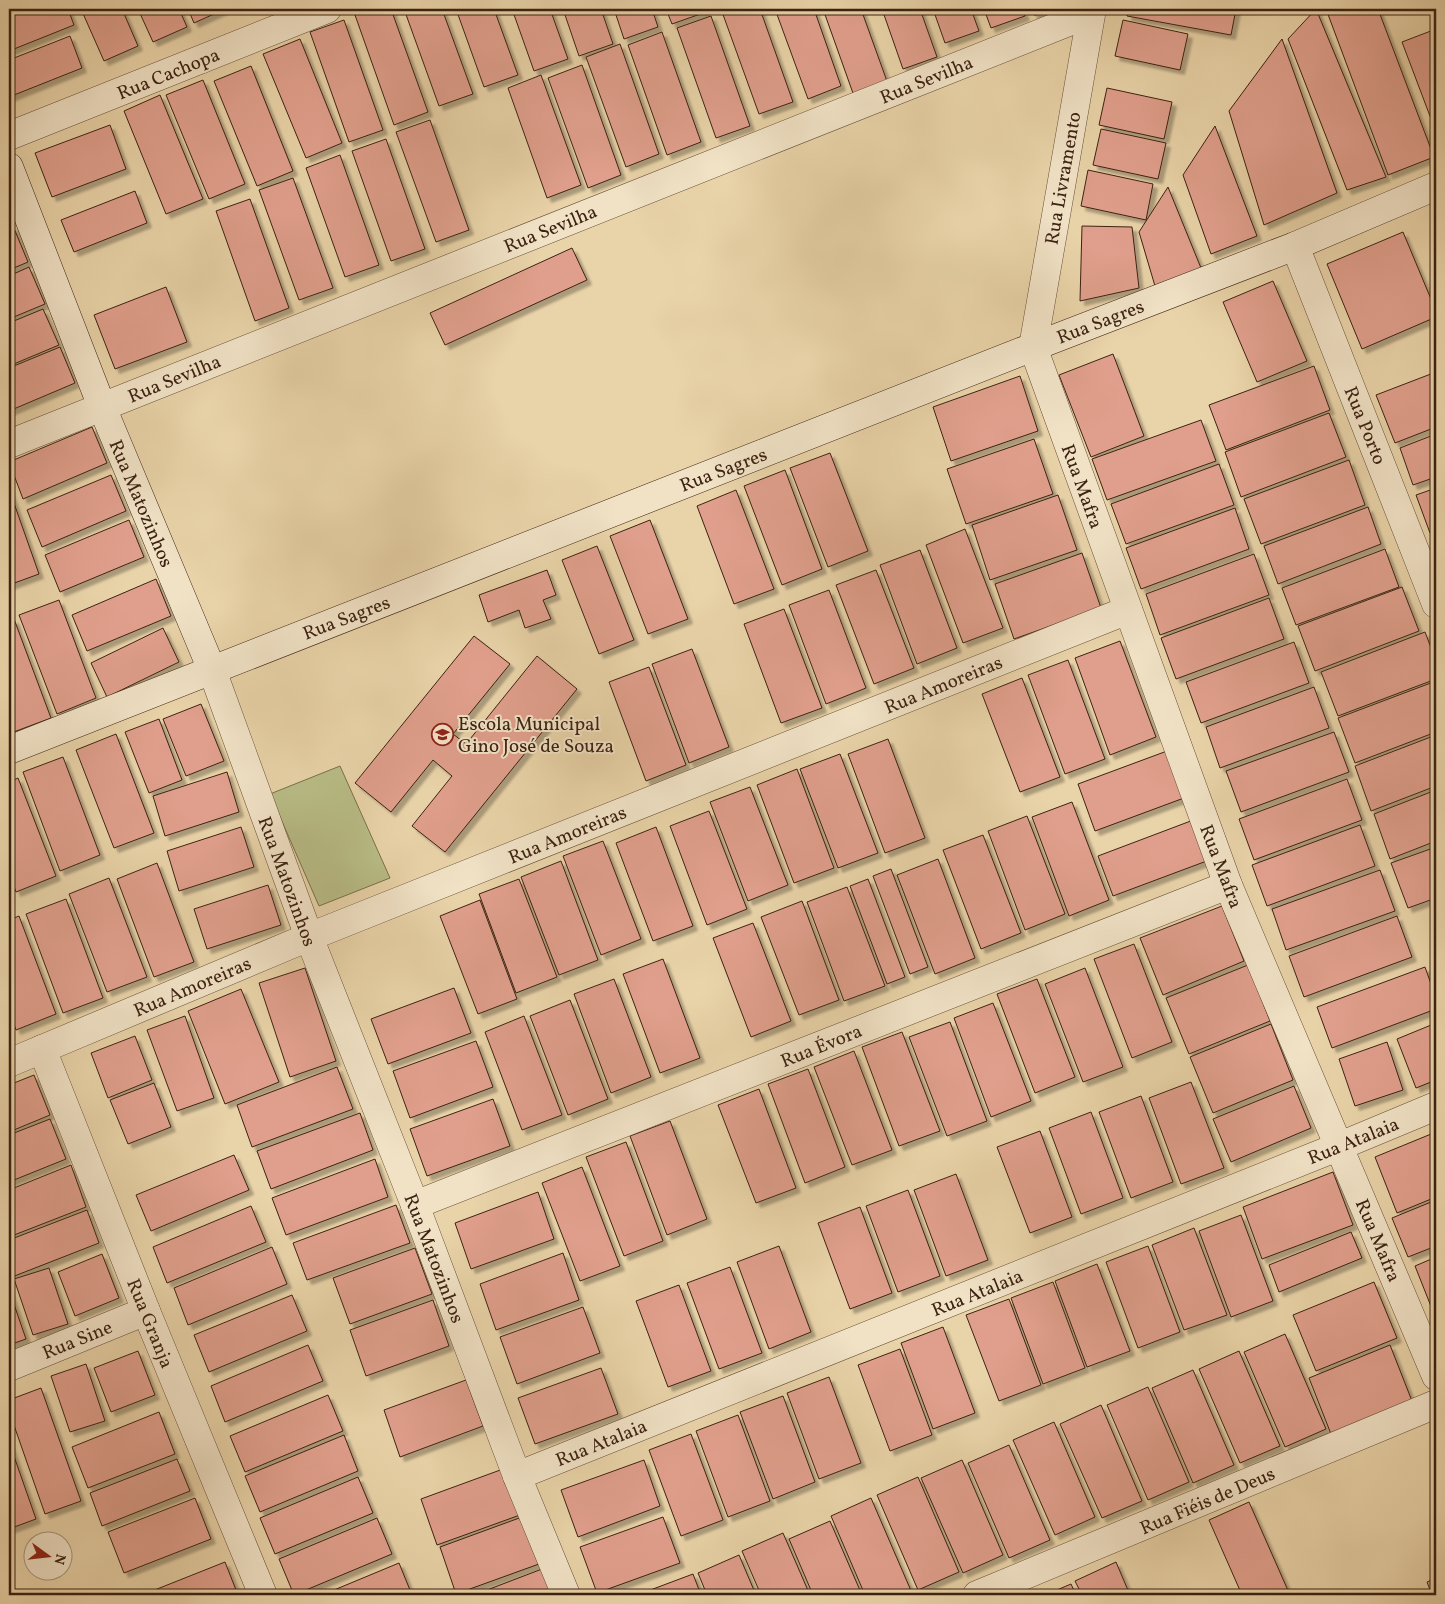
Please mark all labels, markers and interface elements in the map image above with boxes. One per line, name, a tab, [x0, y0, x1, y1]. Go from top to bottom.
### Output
street label: Rua Cachopa	[114, 42, 224, 107]
street label: Rua Sevilha	[876, 50, 977, 111]
street label: Rua Livramento	[1039, 110, 1088, 247]
street label: Rua Sevilha	[500, 199, 601, 260]
street label: Rua Sagres	[1053, 294, 1148, 351]
street label: Rua Sevilha	[124, 349, 225, 410]
street label: Rua Porto	[1337, 383, 1392, 469]
street label: Rua Matozinhos	[102, 436, 179, 572]
street label: Rua Mafra	[1054, 441, 1108, 532]
street label: Rua Sagres	[676, 442, 771, 499]
street label: Rua Sagres	[299, 590, 394, 647]
street label: Rua Amoreiras	[881, 650, 1007, 721]
place label: Escola Municipal Gino José de Souza	[458, 712, 614, 760]
school or university icon: Escola Municipal Gino José de Souza	[430, 722, 454, 746]
street label: Rua Amoreiras	[505, 800, 631, 871]
street label: Rua Matozinhos	[251, 813, 322, 950]
street label: Rua Mafra	[1192, 821, 1248, 912]
street label: Rua Amoreiras	[130, 951, 256, 1024]
street label: Rua Évora	[777, 1019, 866, 1075]
street label: Rua Atalaia	[1304, 1112, 1403, 1172]
street label: Rua Matozinhos	[397, 1190, 470, 1327]
street label: Rua Mafra	[1348, 1195, 1406, 1286]
street label: Rua Atalaia	[928, 1264, 1027, 1324]
street label: Rua Granja	[119, 1275, 179, 1372]
street label: Rua Sine	[39, 1315, 117, 1367]
street label: Rua Atalaia	[552, 1414, 651, 1474]
street label: Rua Fiéis de Deus	[1136, 1462, 1279, 1542]
north arrow	[22, 1532, 72, 1582]
text: N	[49, 1552, 70, 1566]

